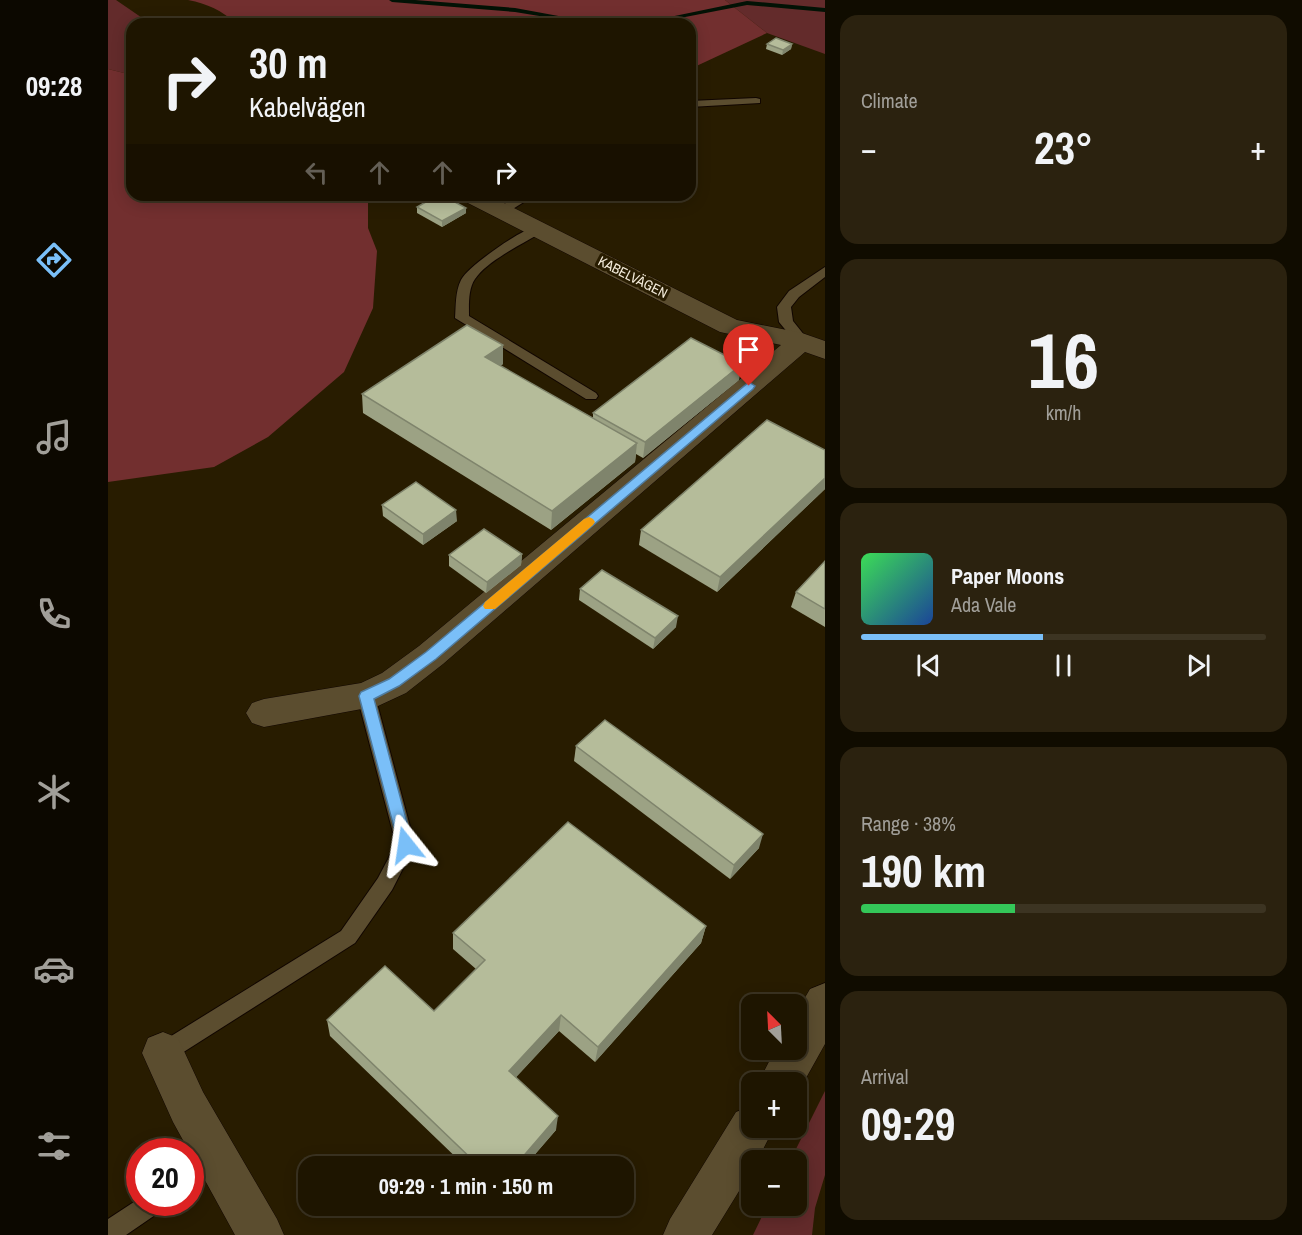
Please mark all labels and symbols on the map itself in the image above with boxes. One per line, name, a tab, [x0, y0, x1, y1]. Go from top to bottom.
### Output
street label: KABELVÄGEN	[595, 252, 671, 302]
pin	[723, 324, 774, 386]
position arrow	[374, 813, 438, 877]
north arrow	[741, 994, 807, 1060]
speed limit sign: 20	[126, 1138, 204, 1216]

